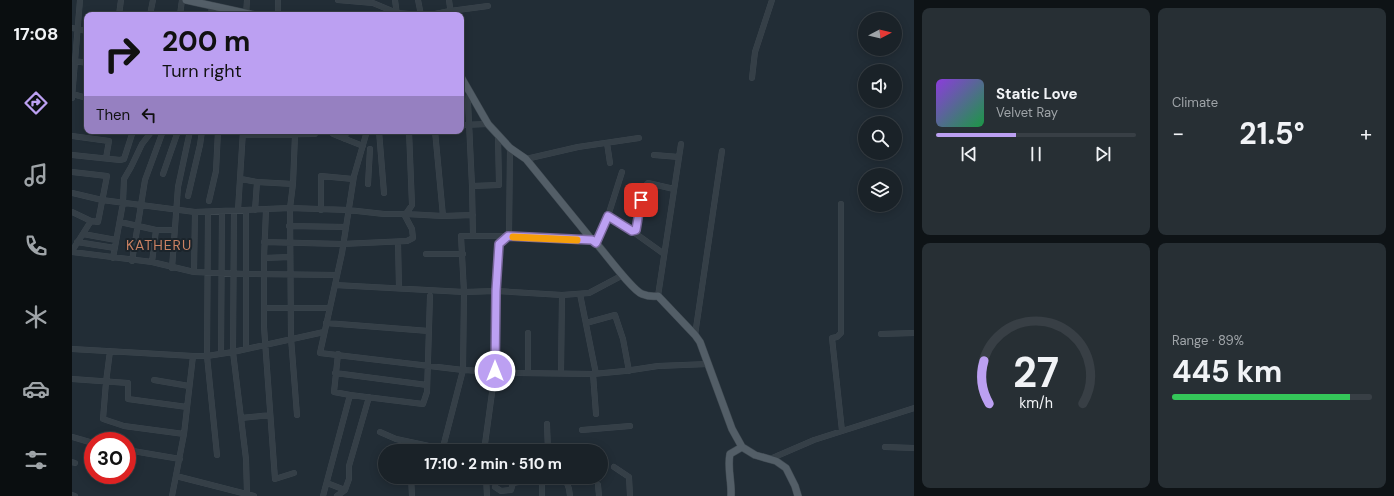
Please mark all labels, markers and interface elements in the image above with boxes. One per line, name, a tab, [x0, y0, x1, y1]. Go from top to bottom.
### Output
north arrow	[858, 12, 902, 56]
map controls	[858, 12, 902, 212]
text: 17:08	[14, 22, 58, 46]
text: 200 m	[162, 23, 250, 60]
icon: right	[96, 28, 148, 80]
text: Turn right	[162, 59, 242, 83]
button: sound	[858, 64, 902, 108]
text: Static Love	[996, 84, 1077, 104]
icon: directions	[22, 89, 50, 117]
text: Climate	[1172, 94, 1218, 111]
icon: left	[138, 104, 160, 126]
text: Velvet Ray	[996, 104, 1058, 121]
text: Then	[96, 105, 130, 125]
text: 21.5°	[1239, 114, 1305, 153]
button: search	[858, 116, 902, 160]
text: −	[1172, 119, 1184, 148]
text: +	[1360, 119, 1372, 148]
icon: previous	[958, 143, 980, 165]
icon: pause	[1025, 143, 1047, 165]
icon: next	[1092, 143, 1114, 165]
icon: music	[22, 161, 50, 189]
button: layers	[858, 168, 902, 212]
pin	[624, 183, 658, 217]
icon: arrive	[630, 189, 652, 211]
icon: phone	[22, 232, 50, 260]
district label: KATHERU	[126, 236, 192, 254]
icon: climate	[22, 303, 50, 331]
text: Range · 89%	[1172, 332, 1244, 349]
text: 27	[1013, 345, 1059, 399]
position arrow	[474, 350, 516, 392]
text: 445 km	[1172, 352, 1282, 391]
icon: car	[22, 375, 50, 403]
text: km/h	[1019, 393, 1053, 411]
speed limit sign: 30	[84, 432, 136, 484]
icon: filters	[22, 446, 50, 474]
text: 17:10 · 2 min · 510 m	[424, 454, 562, 474]

